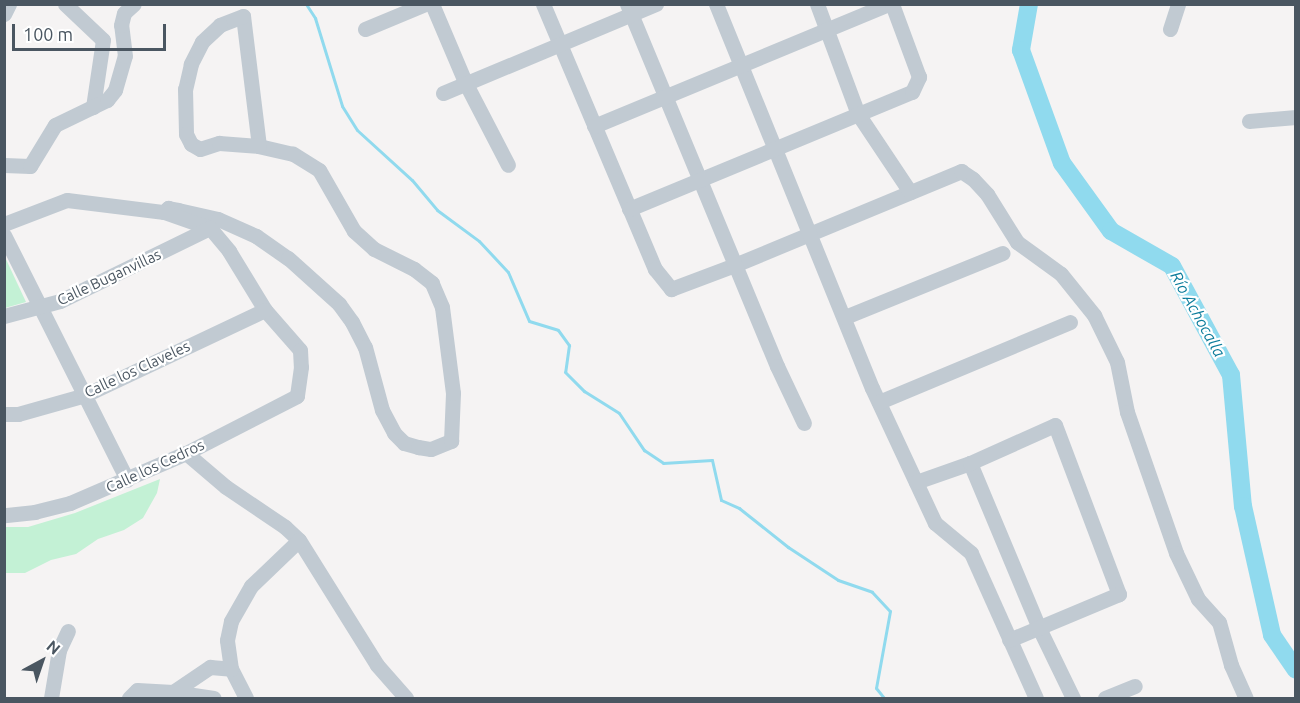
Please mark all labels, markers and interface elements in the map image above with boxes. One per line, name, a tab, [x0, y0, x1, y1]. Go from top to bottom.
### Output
scale bar	[15, 12, 170, 50]
text: 100 m	[23, 24, 73, 44]
street label: Calle Buganvillas	[54, 245, 164, 309]
water label: Río Achocalla	[1167, 268, 1229, 360]
street label: Calle los Claveles	[81, 337, 193, 401]
street label: Calle los Cedros	[103, 435, 207, 497]
north arrow	[12, 631, 72, 691]
text: N	[43, 636, 64, 658]

